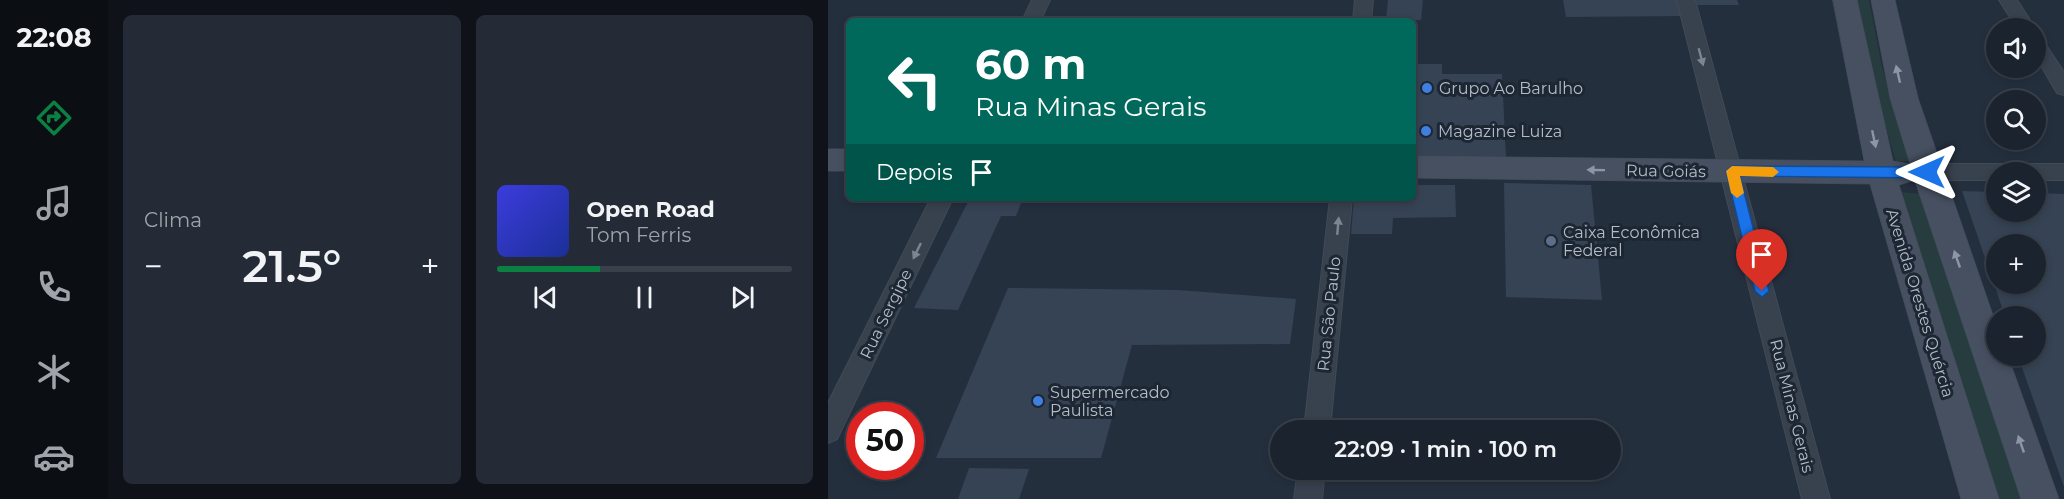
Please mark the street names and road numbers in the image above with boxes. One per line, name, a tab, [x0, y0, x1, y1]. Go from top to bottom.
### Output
street label: Rua Goiás	[1626, 161, 1706, 181]
street label: Avenida Orestes Quércia	[1882, 206, 1958, 400]
street label: Rua São Paulo	[1314, 256, 1344, 372]
street label: Rua Sergipe	[856, 266, 916, 362]
street label: Rua Minas Gerais	[1766, 337, 1818, 475]

